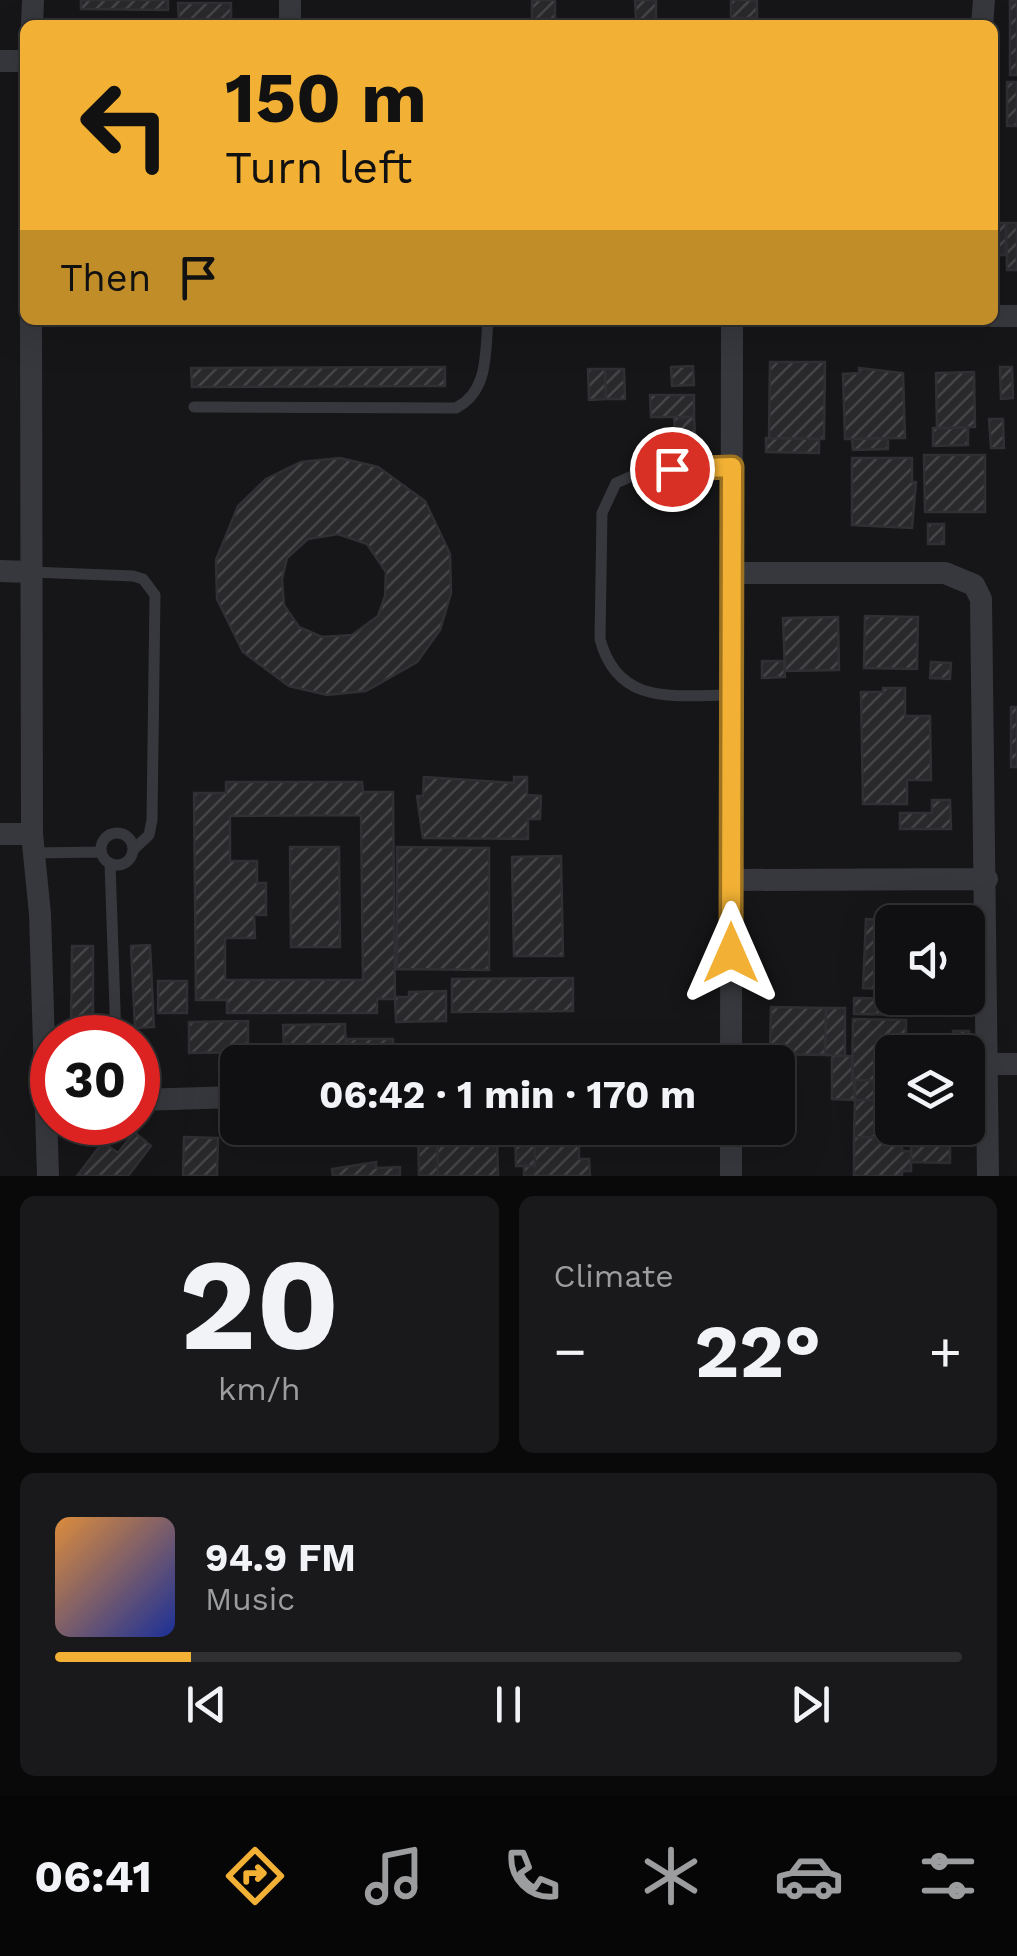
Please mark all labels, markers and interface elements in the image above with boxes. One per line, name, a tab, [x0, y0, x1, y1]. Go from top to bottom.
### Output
text: 150 m	[225, 57, 427, 139]
icon: left	[60, 60, 190, 190]
text: Turn left	[225, 141, 412, 194]
icon: arrive	[171, 250, 226, 305]
text: Then	[60, 256, 151, 300]
pin	[630, 427, 715, 512]
icon: arrive	[645, 442, 700, 497]
position arrow	[679, 901, 783, 1005]
map controls	[875, 905, 985, 1145]
button: sound	[875, 905, 985, 1015]
speed limit sign: 30	[30, 1015, 160, 1145]
button: layers	[875, 1035, 985, 1145]
text: 06:42 · 1 min · 170 m	[319, 1073, 696, 1117]
text: 20	[179, 1228, 340, 1381]
text: Climate	[554, 1257, 674, 1295]
text: 22°	[694, 1307, 821, 1395]
text: −	[554, 1319, 587, 1383]
text: +	[929, 1319, 962, 1383]
text: km/h	[218, 1370, 300, 1408]
text: 94.9 FM	[205, 1536, 356, 1580]
text: Music	[205, 1580, 295, 1618]
icon: previous	[179, 1677, 234, 1732]
icon: pause	[481, 1677, 536, 1732]
icon: next	[783, 1677, 838, 1732]
icon: directions	[220, 1841, 290, 1911]
icon: music	[359, 1841, 429, 1911]
icon: phone	[497, 1841, 567, 1911]
icon: climate	[636, 1841, 706, 1911]
icon: car	[774, 1841, 844, 1911]
icon: filters	[913, 1841, 983, 1911]
text: 06:41	[34, 1850, 152, 1903]

